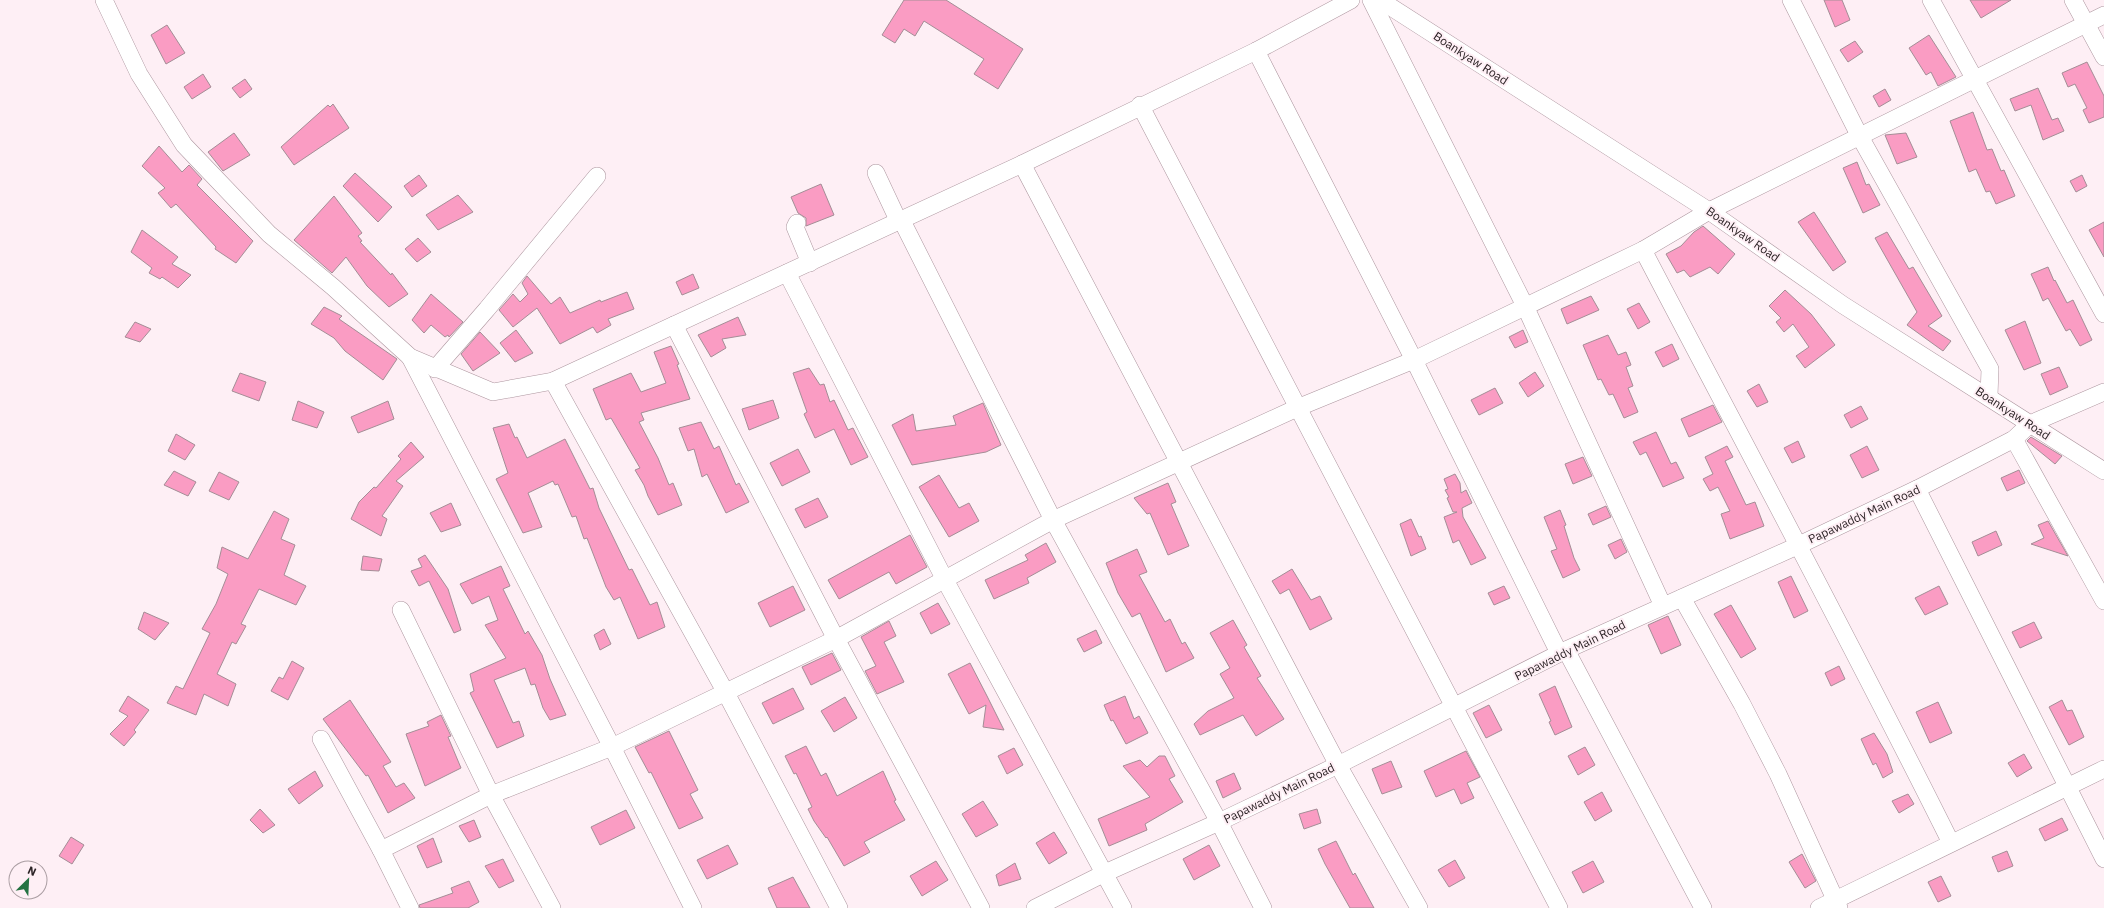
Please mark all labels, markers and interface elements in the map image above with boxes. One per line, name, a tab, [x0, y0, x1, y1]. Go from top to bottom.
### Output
street label: Boankyaw Road	[1431, 28, 1511, 88]
street label: Boankyaw Road	[1704, 203, 1782, 265]
street label: Boankyaw Road	[1973, 383, 2053, 443]
street label: Papawaddy Main Road	[1806, 482, 1922, 546]
street label: Papawaddy Main Road	[1512, 617, 1628, 683]
street label: Papawaddy Main Road	[1221, 760, 1337, 826]
north arrow	[8, 860, 48, 900]
text: N	[26, 863, 39, 879]

